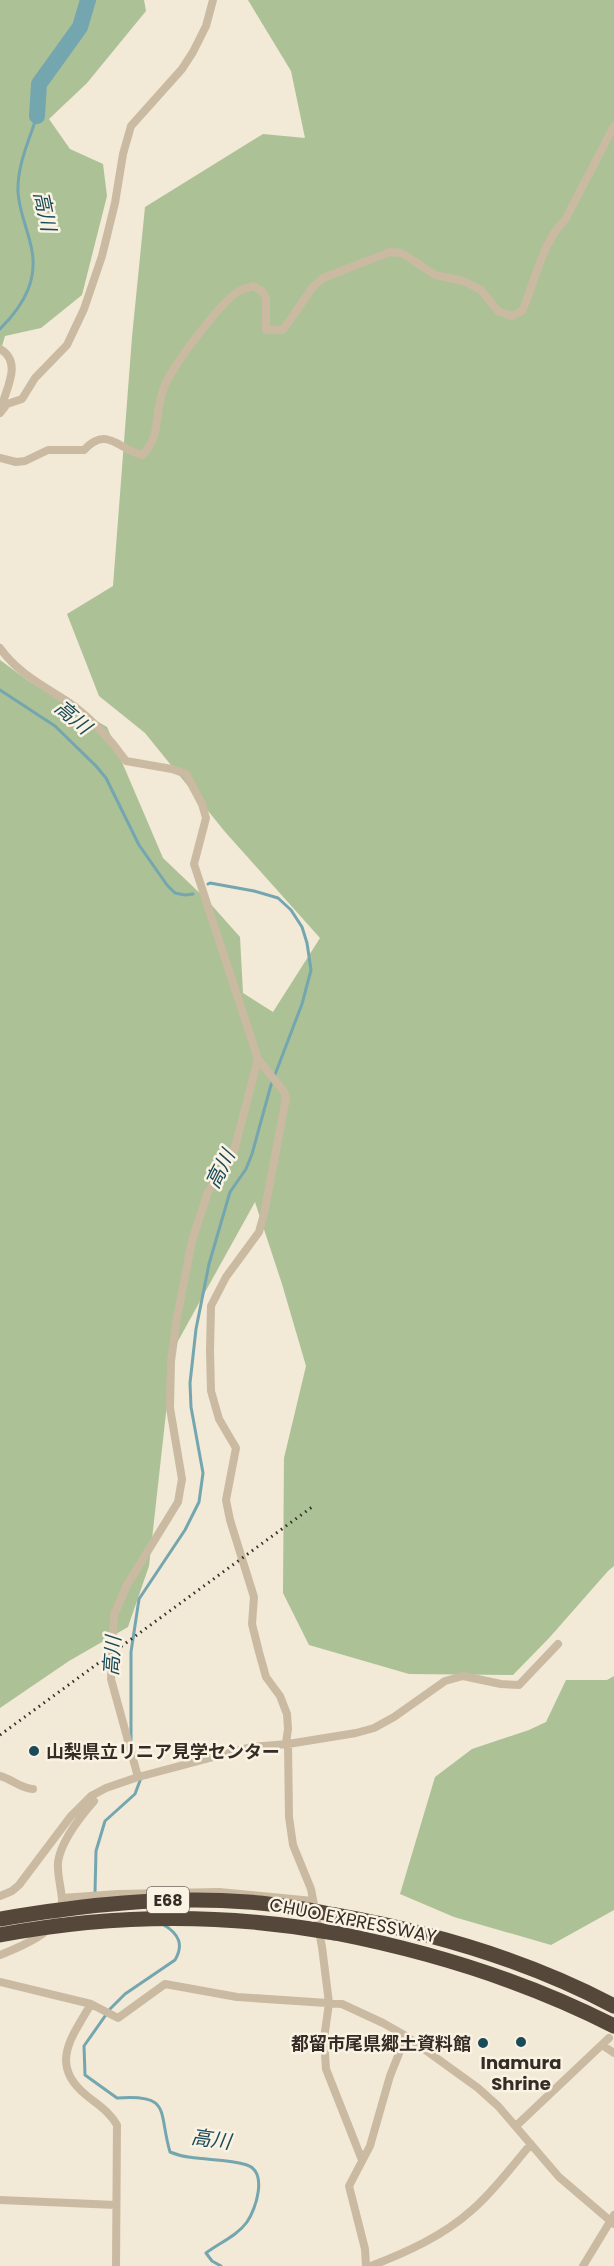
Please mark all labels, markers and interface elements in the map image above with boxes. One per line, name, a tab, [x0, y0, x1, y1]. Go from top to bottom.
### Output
water label: 高川	[27, 189, 63, 235]
water label: 高川	[49, 693, 99, 742]
water label: 高川	[198, 1143, 242, 1193]
water label: 高川	[97, 1633, 128, 1677]
place label: 山梨県立リニア見学センター	[46, 1739, 280, 1764]
marker: 山梨県立リニア見学センター	[27, 1744, 41, 1758]
road number: E68	[147, 1887, 189, 1913]
street label: CHUO EXPRESSWAY	[267, 1892, 439, 1949]
place label: 都留市尾県郷土資料館	[291, 2031, 471, 2056]
marker: Inamura Shrine	[514, 2035, 528, 2049]
marker: 都留市尾県郷土資料館	[476, 2036, 490, 2050]
place label: Inamura Shrine	[481, 2050, 561, 2096]
water label: 高川	[189, 2122, 235, 2156]

